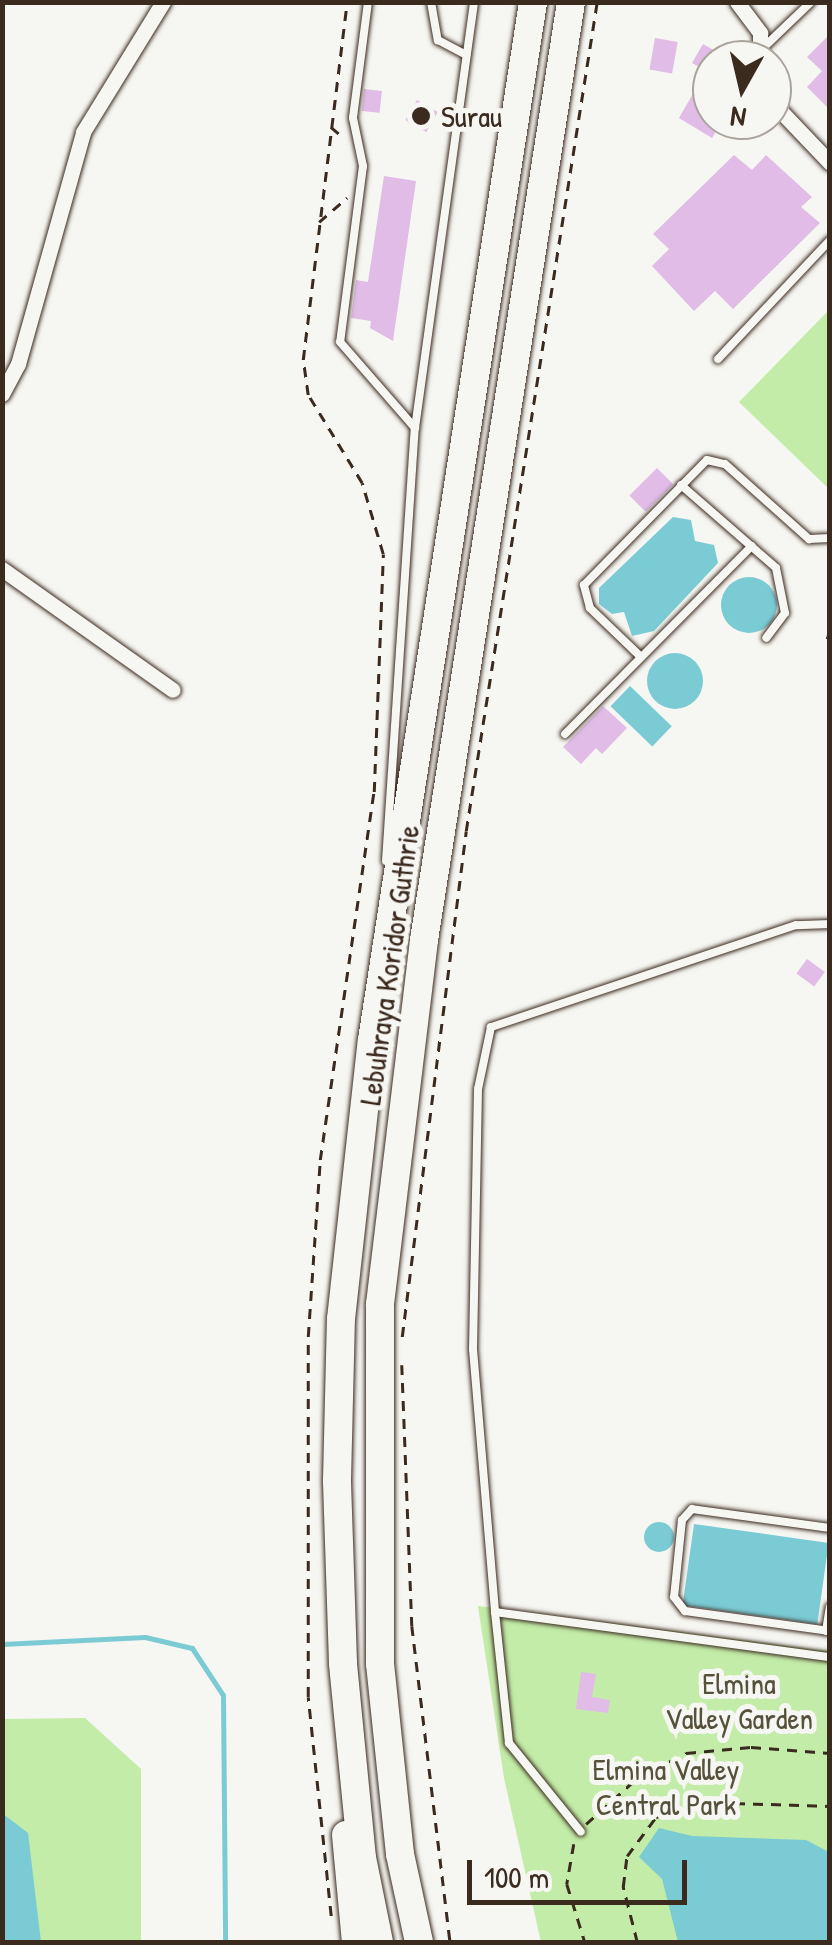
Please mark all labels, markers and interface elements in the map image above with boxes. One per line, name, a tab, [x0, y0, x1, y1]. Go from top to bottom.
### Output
north arrow	[692, 40, 792, 140]
place label: Surau	[441, 98, 502, 134]
text: N	[728, 98, 748, 138]
marker: Surau	[410, 105, 432, 127]
street label: Lebuhraya Koridor Guthrie	[352, 823, 426, 1107]
park label: Elmina Valley Garden	[665, 1665, 813, 1736]
park label: Elmina Valley Central Park	[593, 1751, 739, 1822]
scale bar	[472, 1840, 692, 1902]
text: 100 m	[484, 1857, 549, 1897]

